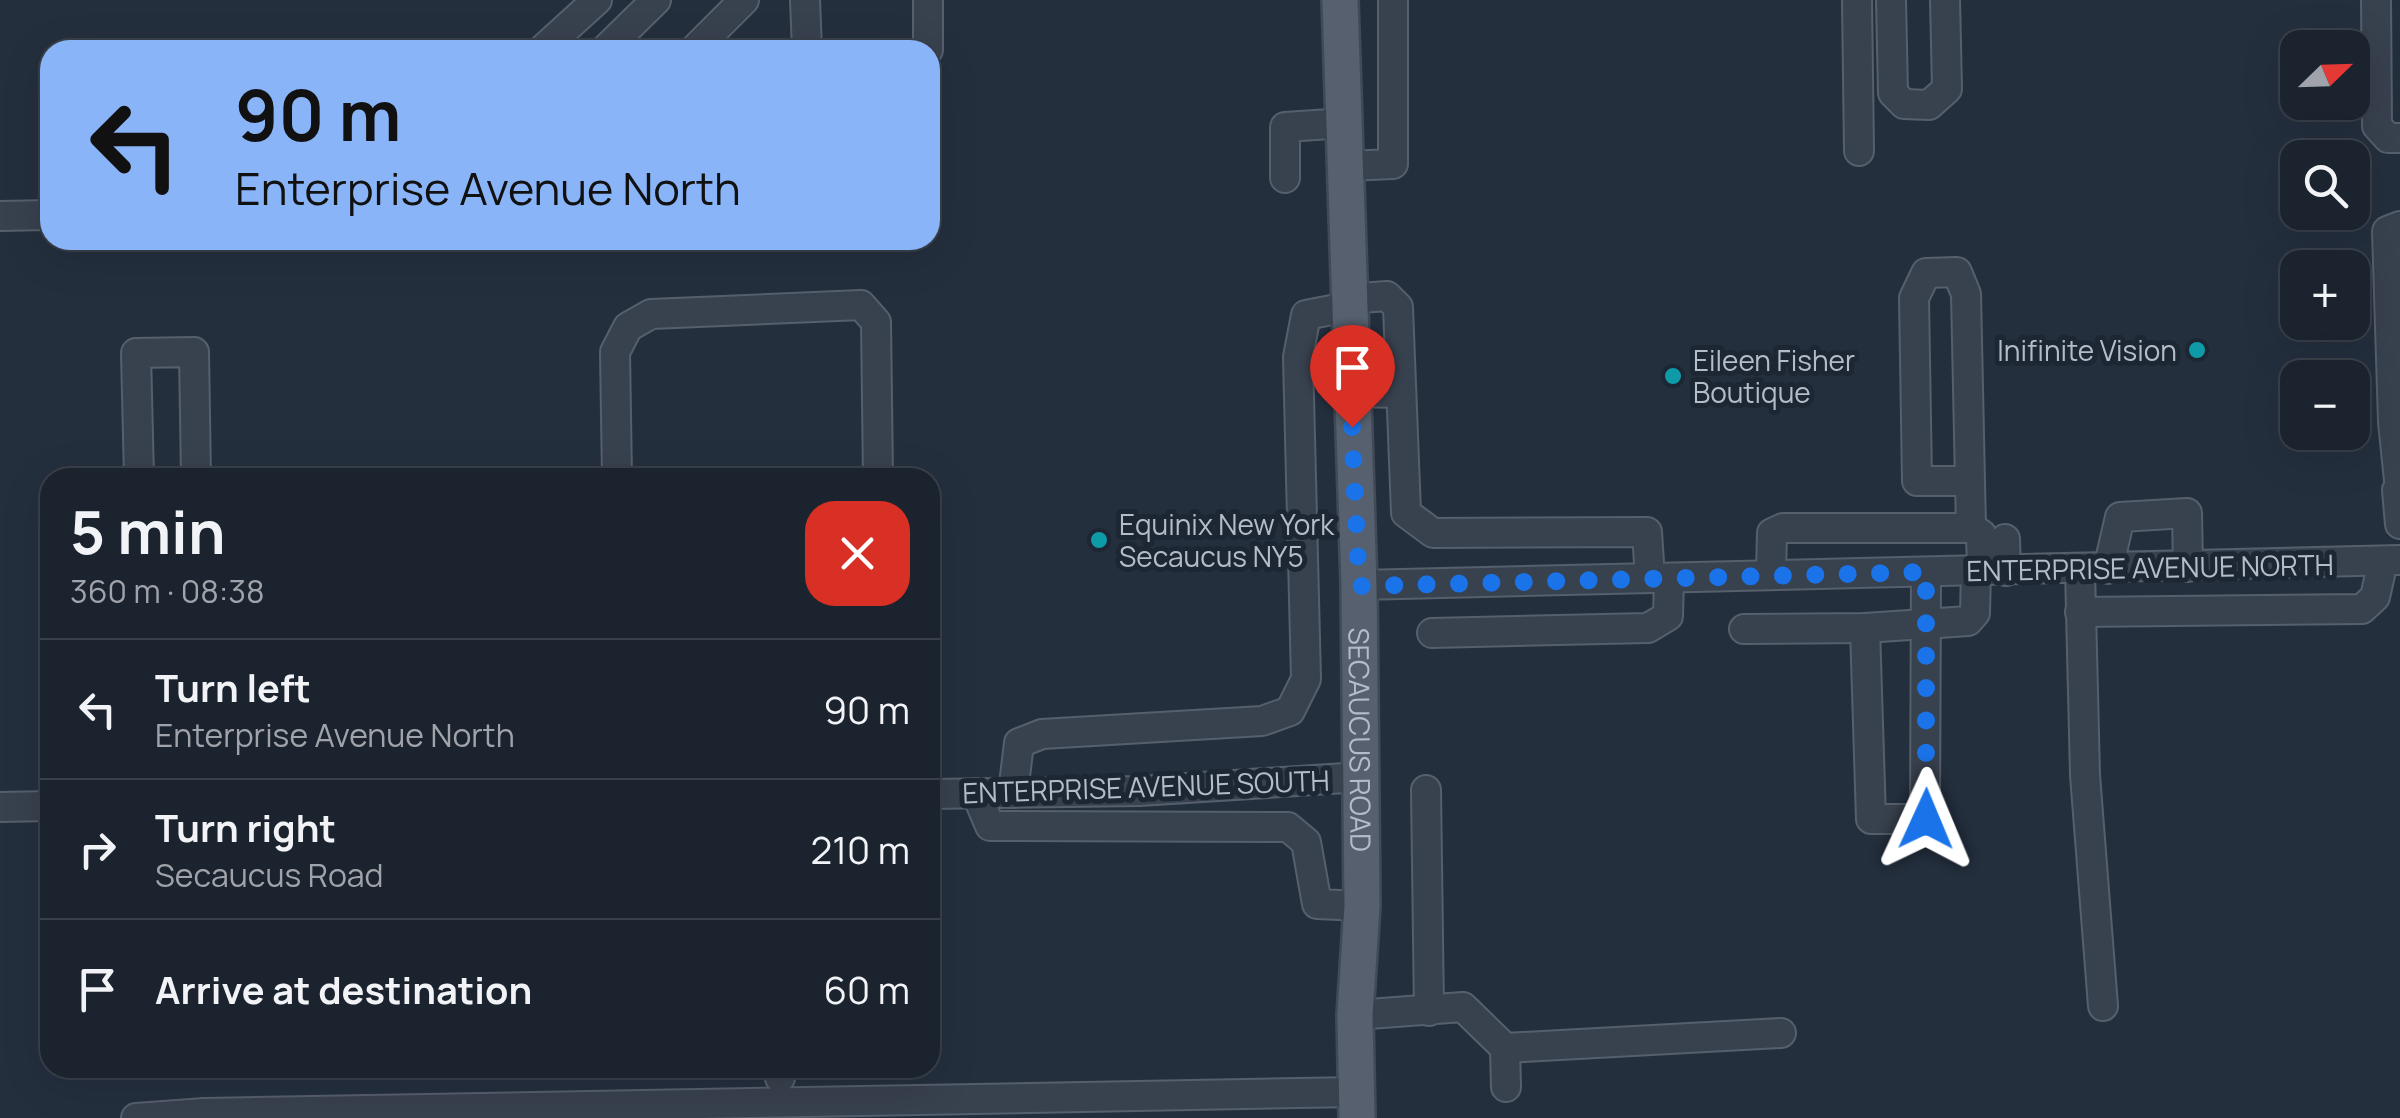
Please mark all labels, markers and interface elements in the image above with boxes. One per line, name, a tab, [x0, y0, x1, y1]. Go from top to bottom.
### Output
north arrow	[2280, 30, 2370, 120]
map controls	[2280, 30, 2370, 450]
text: 90 m	[235, 66, 402, 162]
icon: left	[70, 80, 200, 210]
button: search	[2280, 140, 2370, 230]
text: Enterprise Avenue North	[235, 157, 741, 219]
button: +	[2280, 250, 2370, 340]
pin	[1310, 325, 1395, 428]
place label: Inifinite Vision	[1997, 331, 2177, 369]
marker: Inifinite Vision	[2186, 339, 2208, 361]
icon: arrive	[1325, 340, 1380, 395]
place label: Eileen Fisher Boutique	[1693, 341, 1855, 411]
button: −	[2280, 360, 2370, 450]
marker: Eileen Fisher Boutique	[1662, 365, 1684, 387]
text: 5 min	[70, 490, 225, 572]
button: close	[805, 501, 910, 606]
place label: Equinix New York Secaucus NY5	[1119, 505, 1335, 575]
marker: Equinix New York Secaucus NY5	[1088, 529, 1110, 551]
street label: ENTERPRISE AVENUE NORTH	[1966, 545, 2334, 589]
text: 360 m · 08:38	[70, 569, 265, 613]
street label: SECAUCUS ROAD	[1340, 627, 1380, 852]
text: Turn left	[155, 661, 311, 713]
icon: left	[70, 682, 125, 737]
text: 90 m	[823, 683, 910, 735]
text: Enterprise Avenue North	[155, 713, 515, 757]
street label: ENTERPRISE AVENUE SOUTH	[962, 761, 1330, 811]
position arrow	[1874, 767, 1978, 871]
text: Turn right	[155, 801, 336, 853]
icon: right	[70, 822, 125, 877]
text: 210 m	[811, 823, 910, 875]
text: Secaucus Road	[155, 853, 384, 897]
icon: arrive	[70, 962, 125, 1017]
text: Arrive at destination	[155, 963, 532, 1015]
text: 60 m	[823, 963, 910, 1015]

